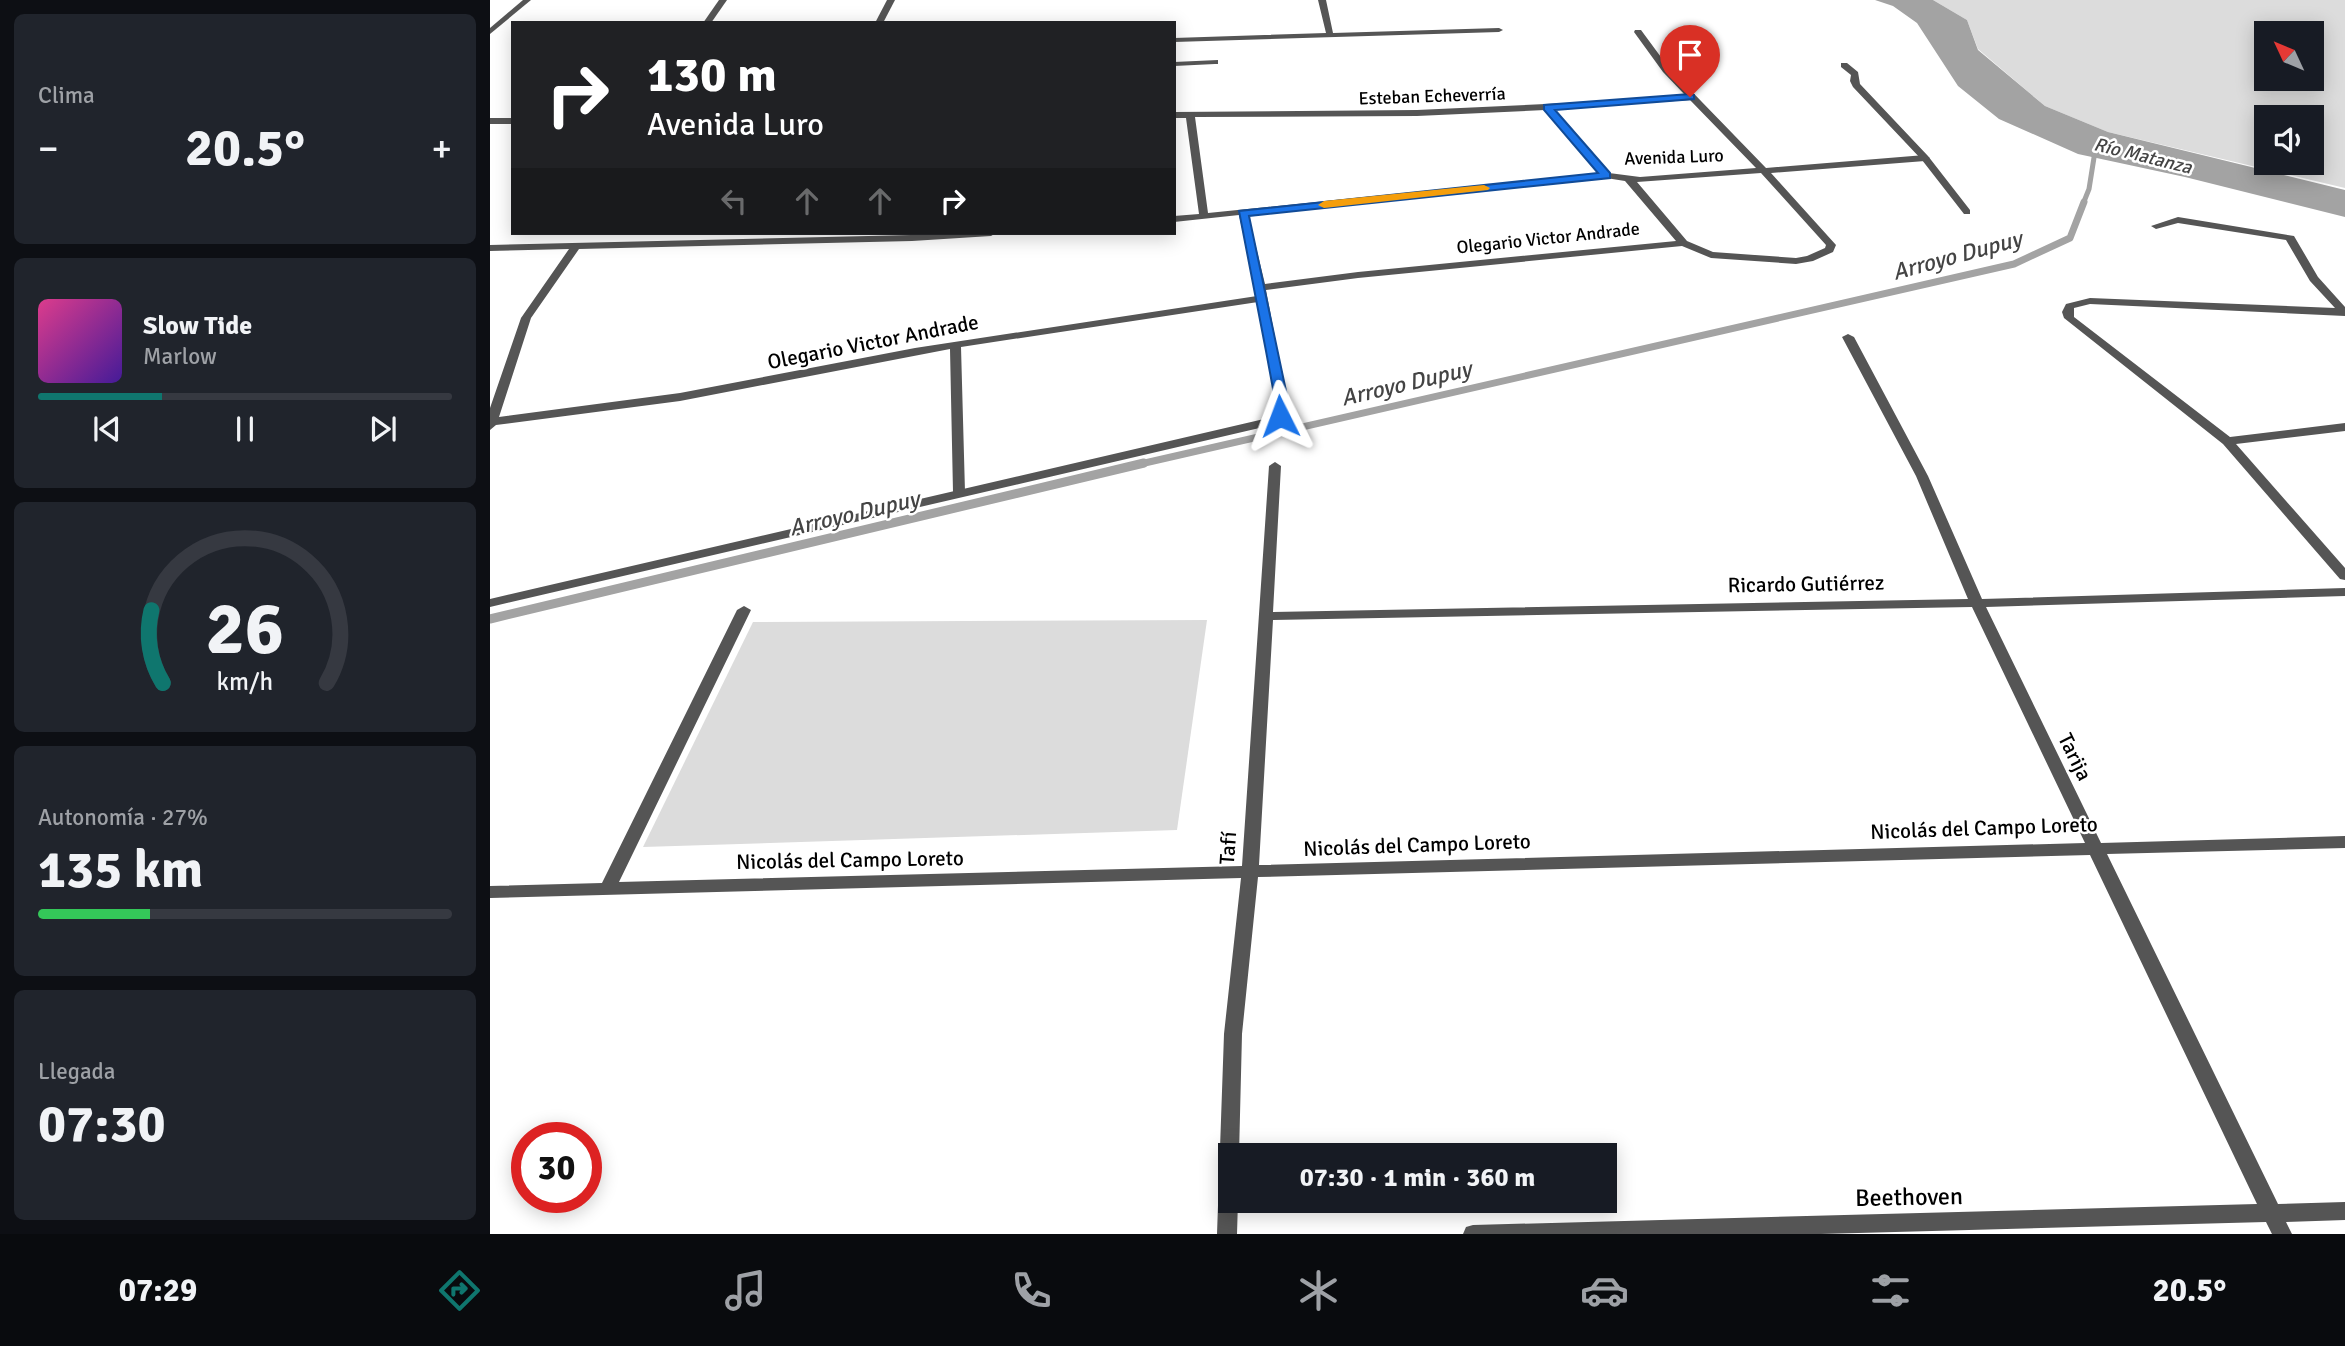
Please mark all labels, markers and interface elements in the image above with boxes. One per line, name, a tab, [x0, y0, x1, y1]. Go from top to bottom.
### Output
north arrow	[2254, 21, 2324, 91]
map controls	[2254, 21, 2324, 175]
pin	[1660, 25, 1720, 97]
icon: arrive	[1671, 36, 1709, 74]
text: 130 m	[647, 45, 777, 105]
icon: right	[532, 49, 623, 140]
text: Clima	[38, 81, 95, 110]
street label: Esteban Echeverría	[1358, 82, 1506, 110]
text: Avenida Luro	[647, 105, 824, 144]
button: sound	[2254, 105, 2324, 175]
text: 20.5°	[185, 116, 305, 180]
text: −	[38, 125, 59, 172]
text: +	[431, 125, 452, 172]
water label: Río Matanza	[2091, 132, 2196, 180]
street label: Avenida Luro	[1624, 144, 1724, 170]
icon: left	[715, 182, 753, 220]
icon: ahead	[788, 182, 826, 220]
icon: ahead	[861, 182, 899, 220]
icon: right	[934, 182, 972, 220]
street label: Olegario Victor Andrade	[1455, 217, 1641, 259]
water label: Arroyo Dupuy	[1889, 223, 2028, 287]
street label: Olegario Victor Andrade	[765, 309, 981, 375]
text: Slow Tide	[143, 310, 252, 342]
text: Marlow	[143, 342, 217, 371]
water label: Arroyo Dupuy	[1338, 354, 1477, 413]
position arrow	[1243, 379, 1317, 453]
icon: previous	[88, 410, 126, 448]
icon: pause	[226, 410, 264, 448]
icon: next	[364, 410, 402, 448]
water label: Arroyo Dupuy	[786, 484, 925, 543]
street label: Ricardo Gutiérrez	[1727, 570, 1885, 598]
text: 26	[206, 585, 284, 674]
text: km/h	[217, 666, 273, 697]
street label: Tarija	[2052, 729, 2098, 785]
text: Autonomía · 27%	[38, 803, 208, 832]
street label: Nicolás del Campo Loreto	[1870, 811, 2098, 845]
street label: Nicolás del Campo Loreto	[1303, 828, 1531, 862]
street label: Tafí	[1214, 830, 1242, 865]
text: 135 km	[38, 838, 203, 902]
street label: Nicolás del Campo Loreto	[736, 845, 964, 875]
text: Llegada	[38, 1057, 115, 1086]
text: 07:30	[38, 1092, 166, 1156]
speed limit sign: 30	[511, 1122, 602, 1213]
text: 07:30 · 1 min · 360 m	[1300, 1162, 1535, 1194]
street label: Beethoven	[1855, 1181, 1963, 1213]
icon: directions	[435, 1266, 484, 1315]
icon: music	[721, 1266, 770, 1315]
icon: phone	[1007, 1266, 1056, 1315]
icon: climate	[1294, 1266, 1343, 1315]
icon: car	[1580, 1266, 1629, 1315]
icon: filters	[1866, 1266, 1915, 1315]
text: 07:29	[119, 1271, 197, 1310]
text: 20.5°	[2153, 1271, 2226, 1310]

